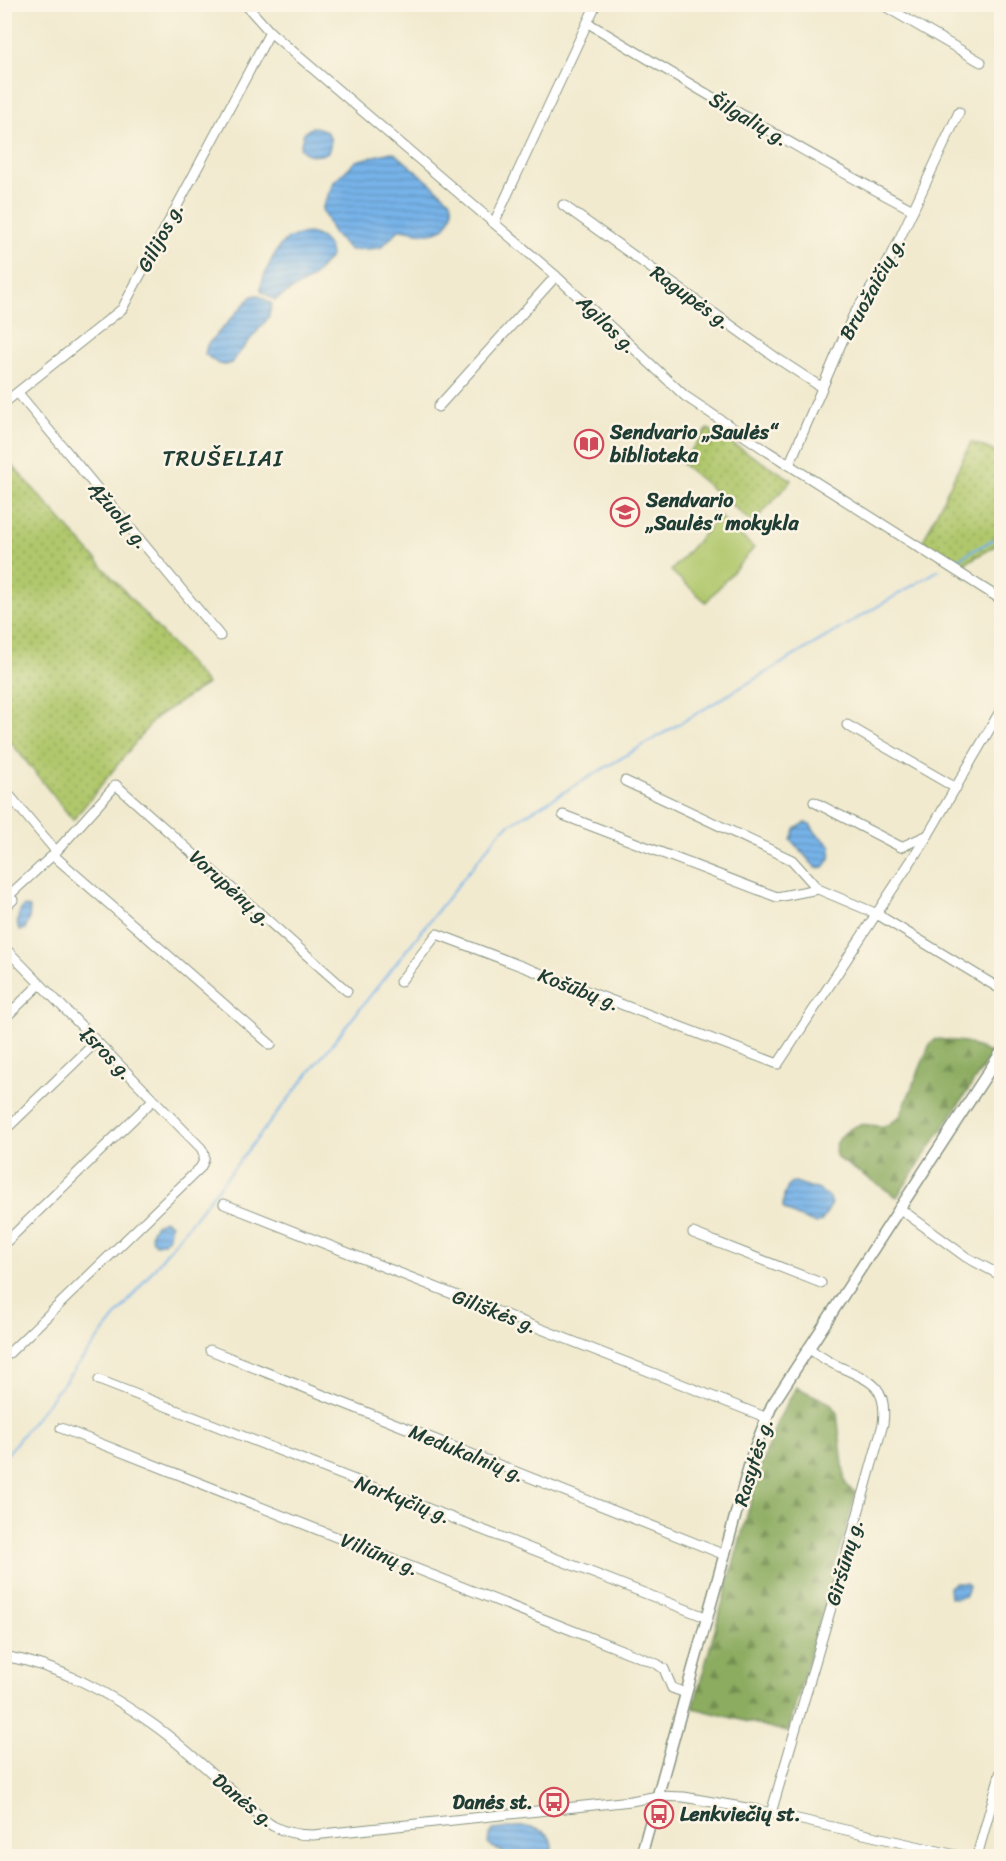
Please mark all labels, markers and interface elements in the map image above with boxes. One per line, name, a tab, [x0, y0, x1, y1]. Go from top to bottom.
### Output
street label: Šilgalių g.	[702, 82, 795, 156]
street label: Gilijos g.	[127, 196, 194, 279]
street label: Bruožaičių g.	[829, 230, 915, 347]
street label: Ragupės g.	[643, 256, 739, 339]
street label: Agilos g.	[567, 285, 645, 363]
place label: Sendvario „Saulės“ biblioteka	[609, 415, 780, 473]
library icon: Sendvario „Saulės“ biblioteka	[573, 428, 605, 460]
district label: TRUŠELIAI	[162, 439, 284, 478]
street label: Ąžuolų g.	[79, 472, 158, 558]
place label: Sendvario „Saulės“ mokykla	[644, 483, 799, 541]
school or university icon: Sendvario „Saulės“ mokykla	[609, 496, 641, 528]
street label: Vorupėnų g.	[181, 841, 281, 936]
street label: Košūbų g.	[533, 958, 625, 1021]
street label: Įsros g.	[71, 1017, 142, 1089]
street label: Giliškės g.	[447, 1279, 543, 1344]
street label: Medukalnių g.	[403, 1414, 530, 1493]
street label: Rasytės g.	[723, 1414, 783, 1511]
street label: Narkyčių g.	[350, 1465, 456, 1534]
street label: Giršūnų g.	[815, 1515, 874, 1610]
street label: Viliūnų g.	[335, 1523, 424, 1586]
street label: Danės g.	[204, 1764, 283, 1837]
place label: Danės st.	[453, 1785, 533, 1820]
bus stop icon: Danės st.	[538, 1786, 570, 1818]
place label: Lenkviečių st.	[680, 1797, 801, 1832]
bus stop icon: Lenkviečių st.	[643, 1798, 675, 1830]

